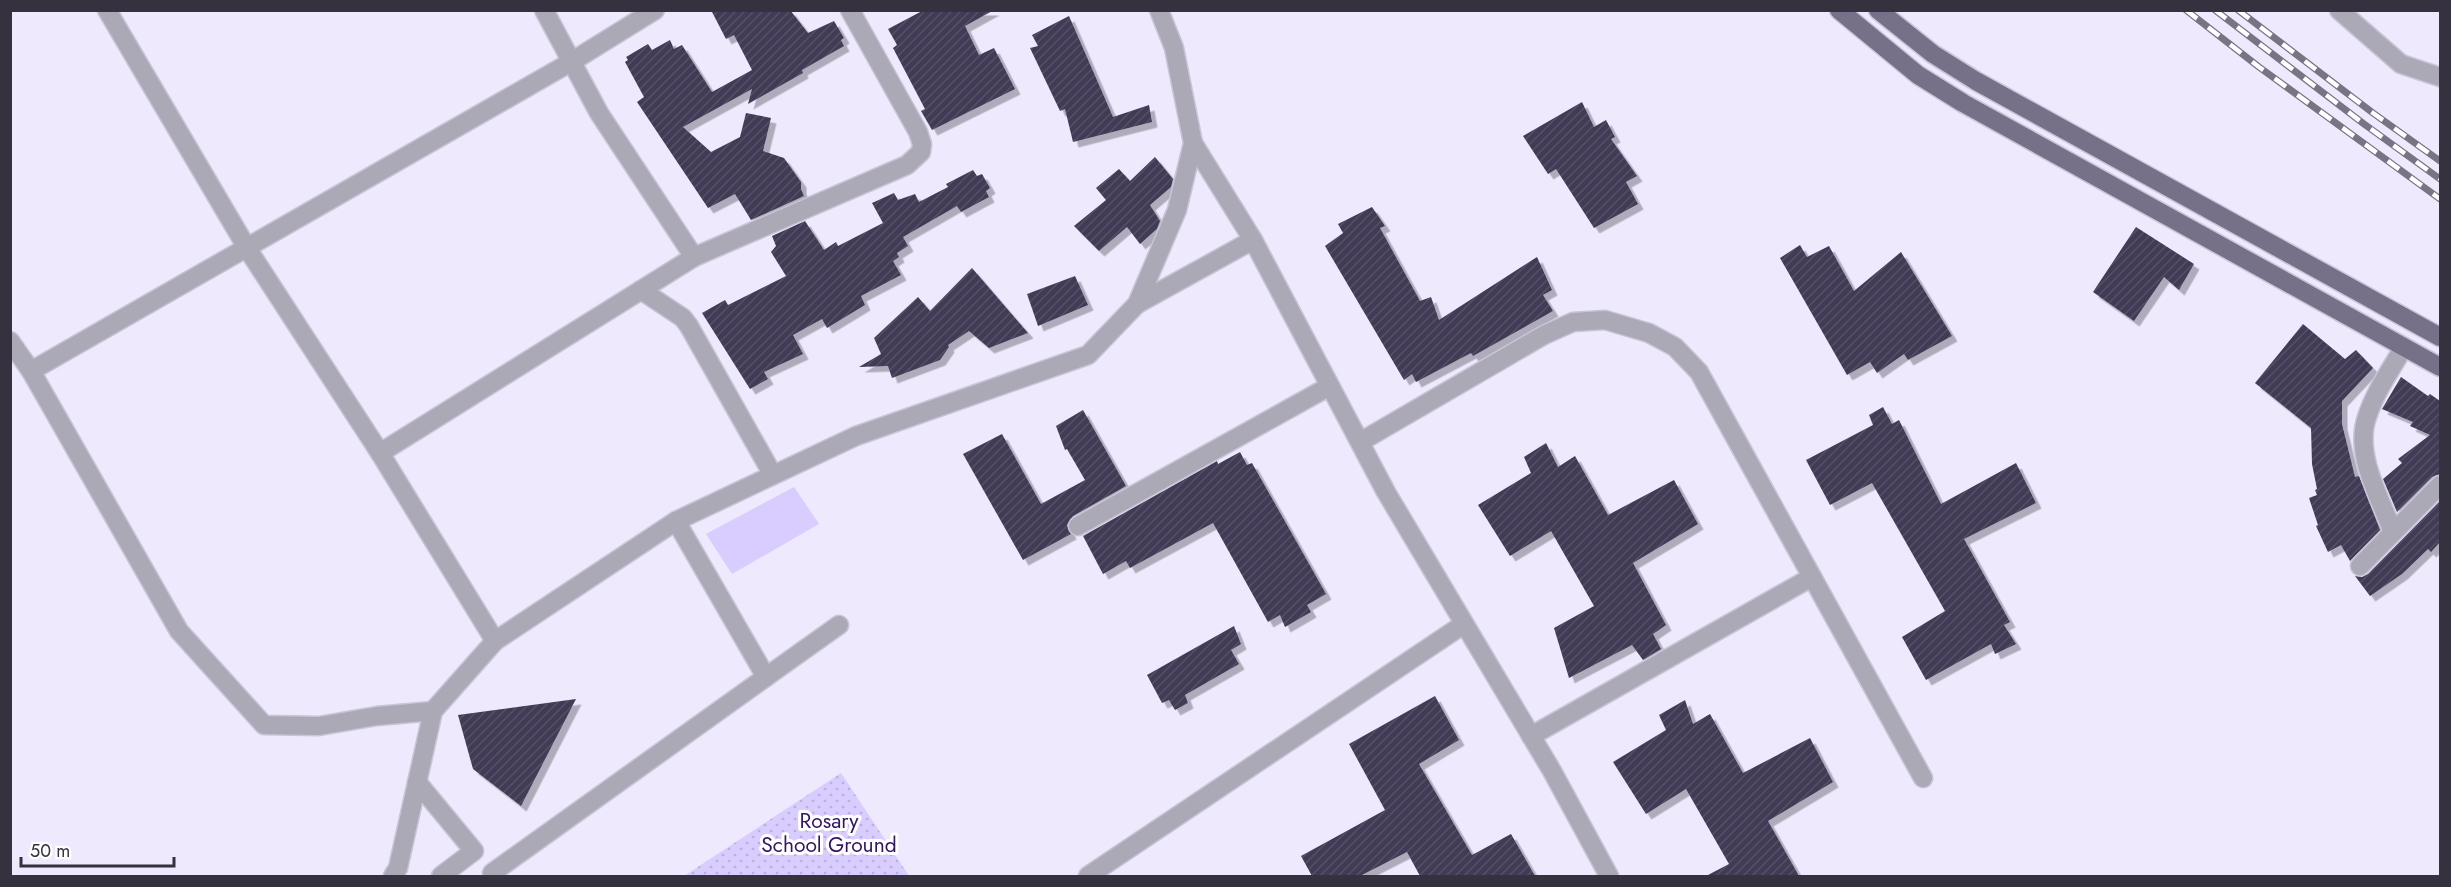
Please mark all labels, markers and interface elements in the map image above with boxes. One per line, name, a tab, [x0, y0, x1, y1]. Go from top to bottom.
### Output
park label: Rosary School Ground	[761, 806, 897, 860]
scale bar	[21, 830, 174, 868]
text: 50 m	[30, 838, 70, 864]

